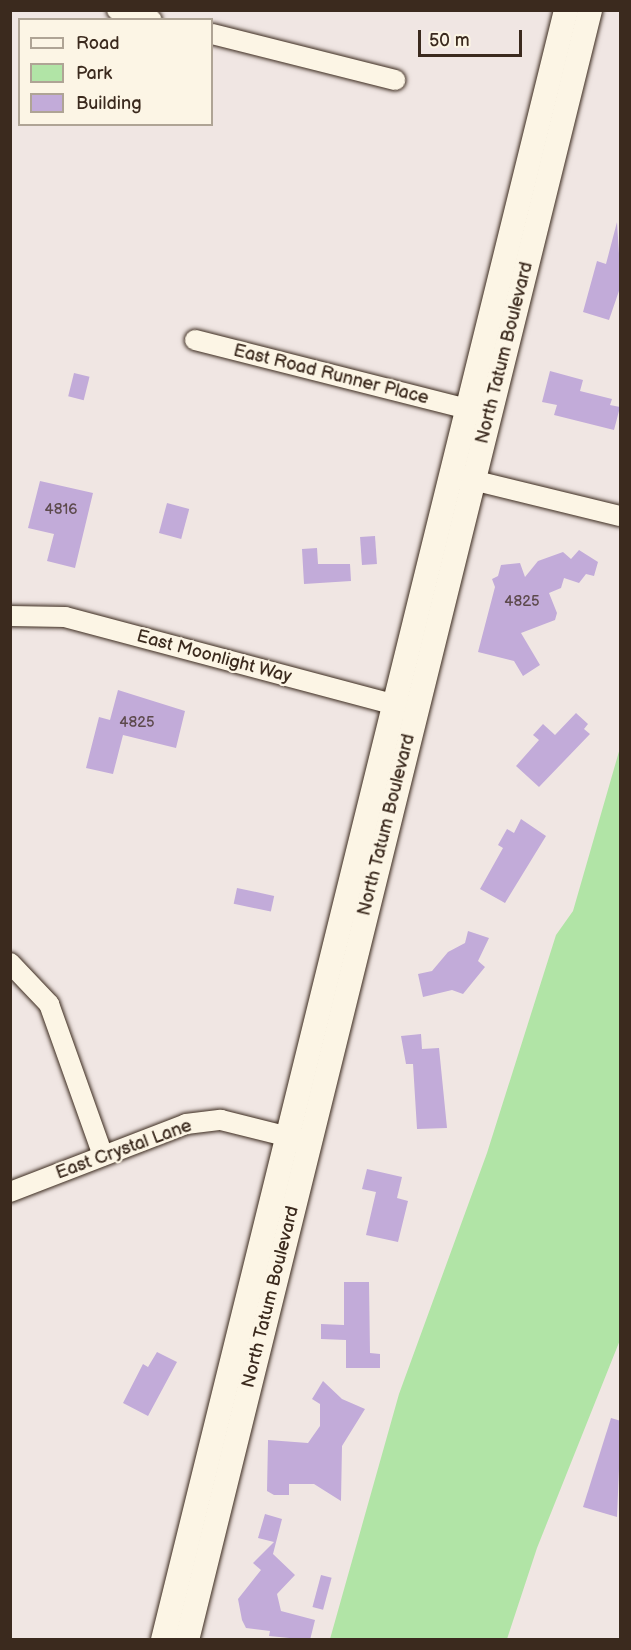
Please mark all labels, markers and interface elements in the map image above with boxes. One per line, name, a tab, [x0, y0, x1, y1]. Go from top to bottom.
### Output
legend	[18, 18, 213, 126]
scale bar	[421, 18, 524, 56]
text: 50 m	[429, 30, 470, 51]
text: Road	[76, 33, 120, 54]
text: Park	[76, 63, 112, 84]
text: Building	[76, 93, 142, 114]
street label: North Tatum Boulevard	[472, 260, 538, 446]
street label: East Road Runner Place	[231, 340, 431, 410]
house number: 4816	[45, 501, 77, 519]
house number: 4825	[504, 593, 540, 611]
street label: East Moonlight Way	[134, 626, 294, 688]
house number: 4825	[119, 714, 155, 732]
street label: North Tatum Boulevard	[354, 732, 420, 918]
street label: East Crystal Lane	[53, 1115, 195, 1185]
street label: North Tatum Boulevard	[238, 1204, 304, 1390]

